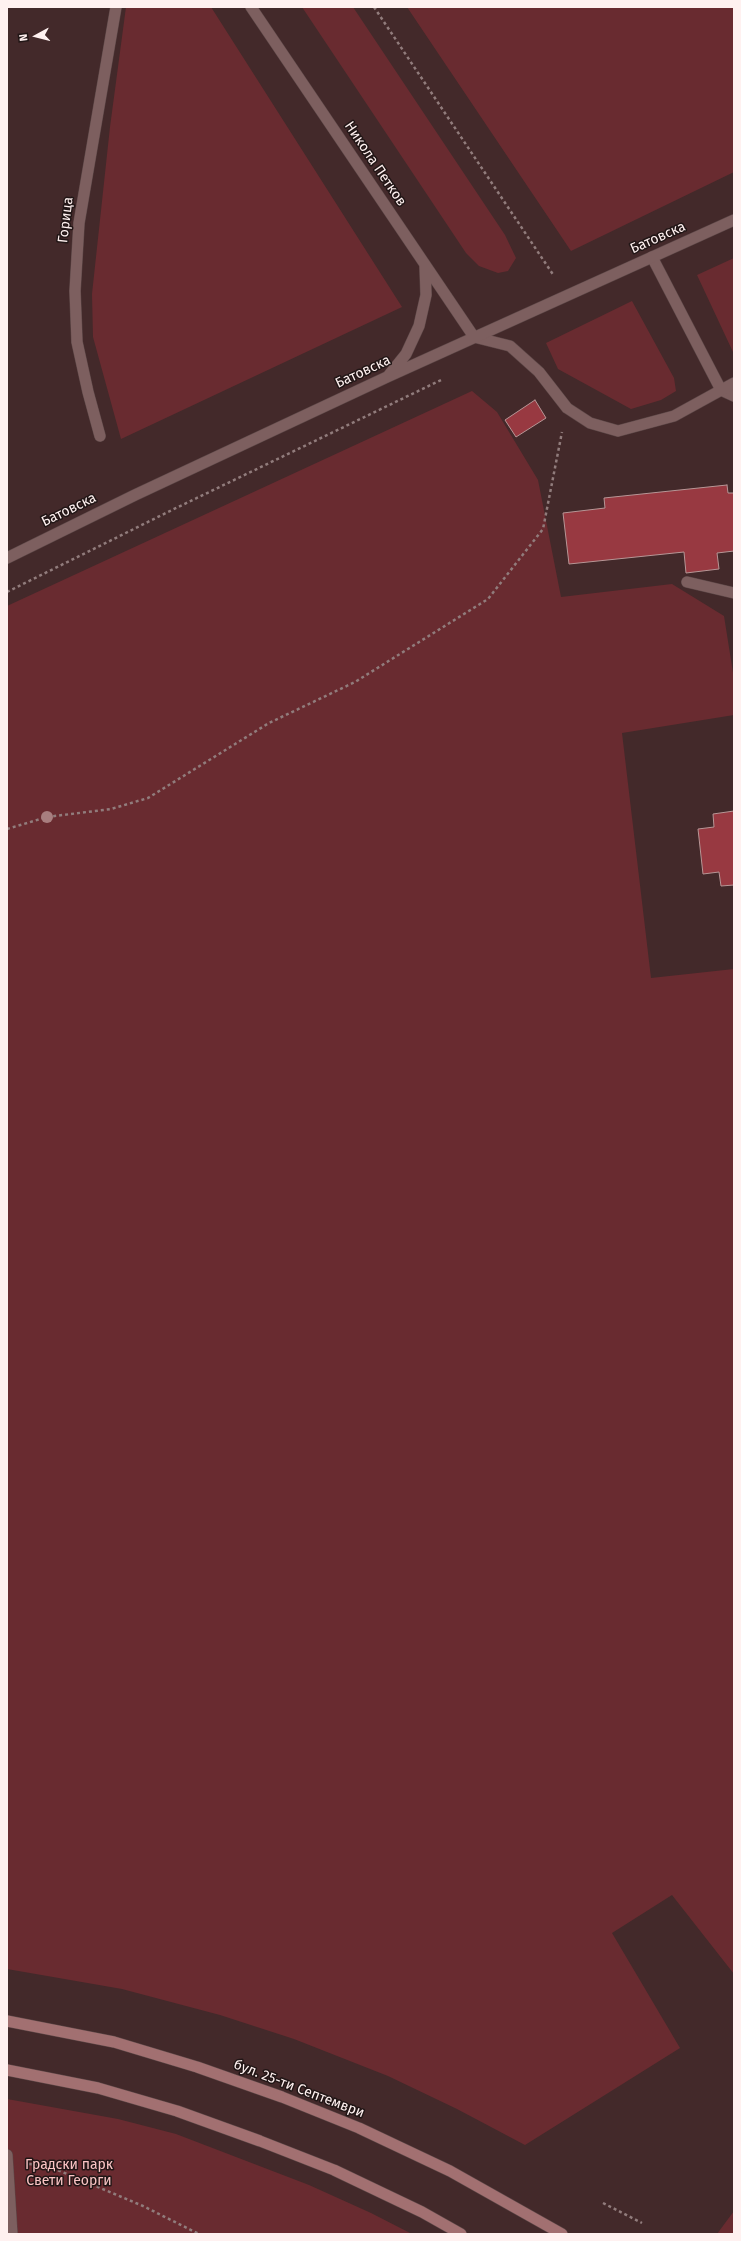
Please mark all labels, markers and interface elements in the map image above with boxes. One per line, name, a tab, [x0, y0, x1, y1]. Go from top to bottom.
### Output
north arrow	[16, 16, 56, 56]
text: N	[17, 33, 30, 42]
street label: Никола Петков	[340, 118, 410, 210]
street label: Горица	[55, 196, 77, 244]
street label: Батовска	[628, 218, 688, 258]
street label: Батовска	[333, 352, 393, 392]
street label: Батовска	[39, 490, 99, 530]
street label: бул. 25-ти Септември	[231, 2056, 367, 2122]
park label: Градски парк Свети Георги	[25, 2157, 113, 2190]

